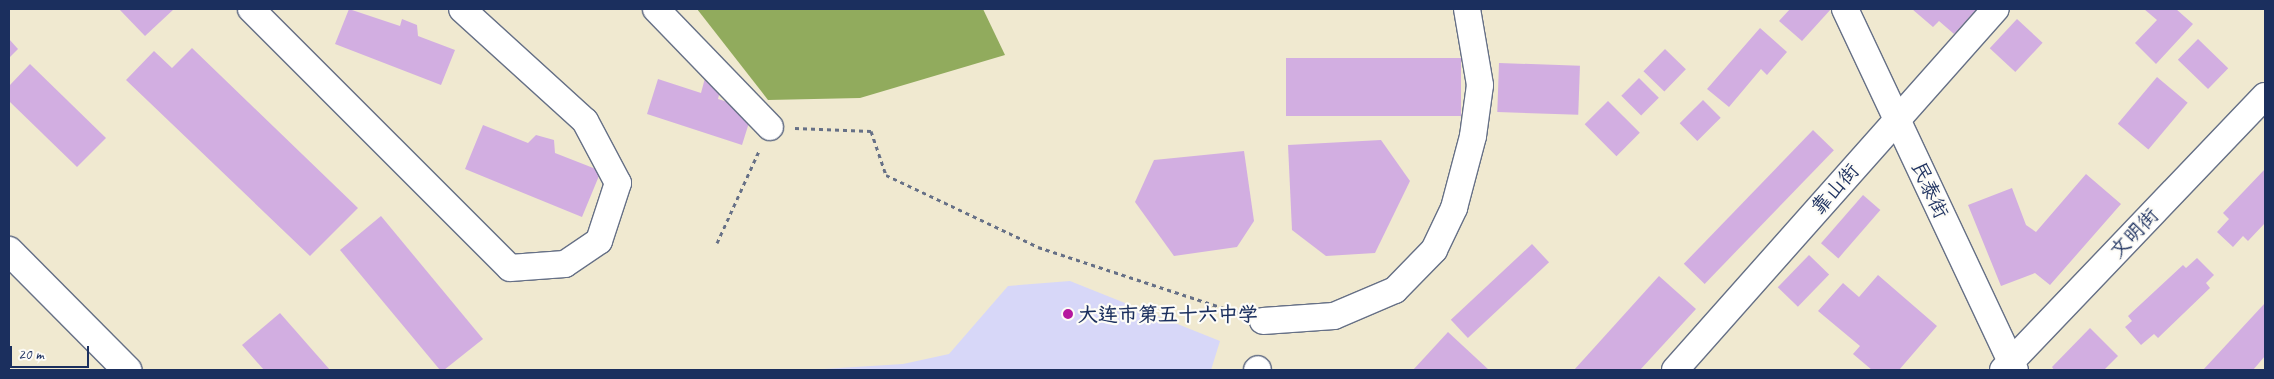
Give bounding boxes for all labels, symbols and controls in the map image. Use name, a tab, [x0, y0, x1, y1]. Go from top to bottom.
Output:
street label: 民泰街	[1906, 158, 1954, 222]
street label: 靠山街	[1806, 159, 1864, 219]
street label: 文明街	[2105, 203, 2163, 263]
place label: 大连市第五十六中学	[1078, 302, 1258, 326]
marker: 大连市第五十六中学	[1062, 308, 1074, 320]
scale bar	[12, 336, 91, 368]
text: 20 m	[18, 345, 44, 364]

